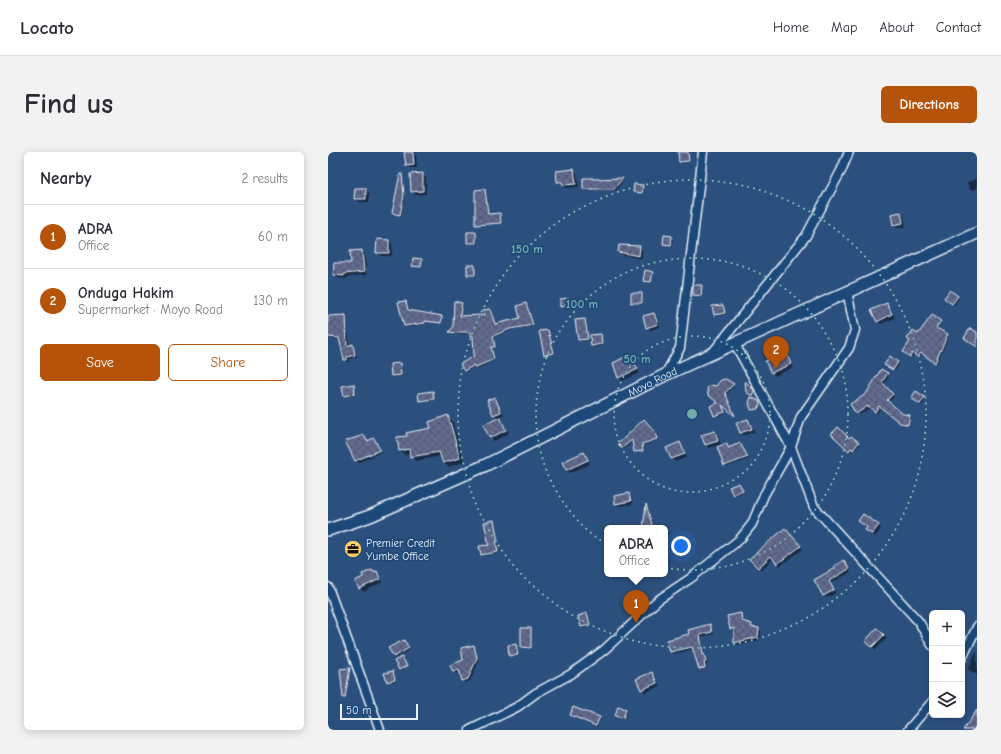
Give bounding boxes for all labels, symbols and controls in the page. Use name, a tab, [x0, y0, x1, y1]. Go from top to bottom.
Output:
text: Locato	[20, 17, 74, 39]
text: Home	[773, 19, 809, 36]
text: Map	[831, 19, 857, 36]
text: About	[879, 19, 914, 36]
text: Contact	[936, 19, 981, 36]
button: Directions	[881, 86, 977, 123]
text: Find us	[24, 88, 113, 120]
text: Nearby	[40, 169, 91, 188]
text: 2 results	[241, 171, 288, 186]
text: ADRA	[78, 220, 113, 238]
text: 1	[50, 229, 56, 244]
text: 60 m	[258, 229, 288, 244]
text: Office	[78, 238, 109, 253]
text: 150 m	[511, 242, 543, 256]
text: Onduga Hakim	[78, 284, 174, 302]
text: 2	[50, 293, 56, 308]
text: 130 m	[253, 293, 288, 308]
text: 100 m	[566, 297, 598, 311]
text: Supermarket · Moyo Road	[78, 302, 223, 317]
pin: 2	[763, 336, 789, 369]
button: Save	[40, 344, 160, 381]
button: Share	[168, 344, 288, 381]
text: 50 m	[623, 352, 651, 366]
street label: Moyo Road	[626, 364, 679, 399]
centre of rings	[685, 407, 699, 421]
popup	[604, 525, 668, 577]
text: ADRA	[619, 535, 653, 553]
your location	[671, 536, 691, 556]
place label: Premier Credit Yumbe Office	[366, 537, 436, 563]
office icon: Premier Credit Yumbe Office	[343, 539, 363, 559]
text: Office	[619, 553, 650, 568]
pin: 1	[623, 590, 649, 623]
map controls	[929, 610, 965, 718]
button: +	[929, 610, 965, 646]
button: −	[929, 646, 965, 682]
button: layers	[929, 682, 965, 718]
scale bar	[340, 702, 418, 721]
text: 50 m	[346, 704, 371, 717]

